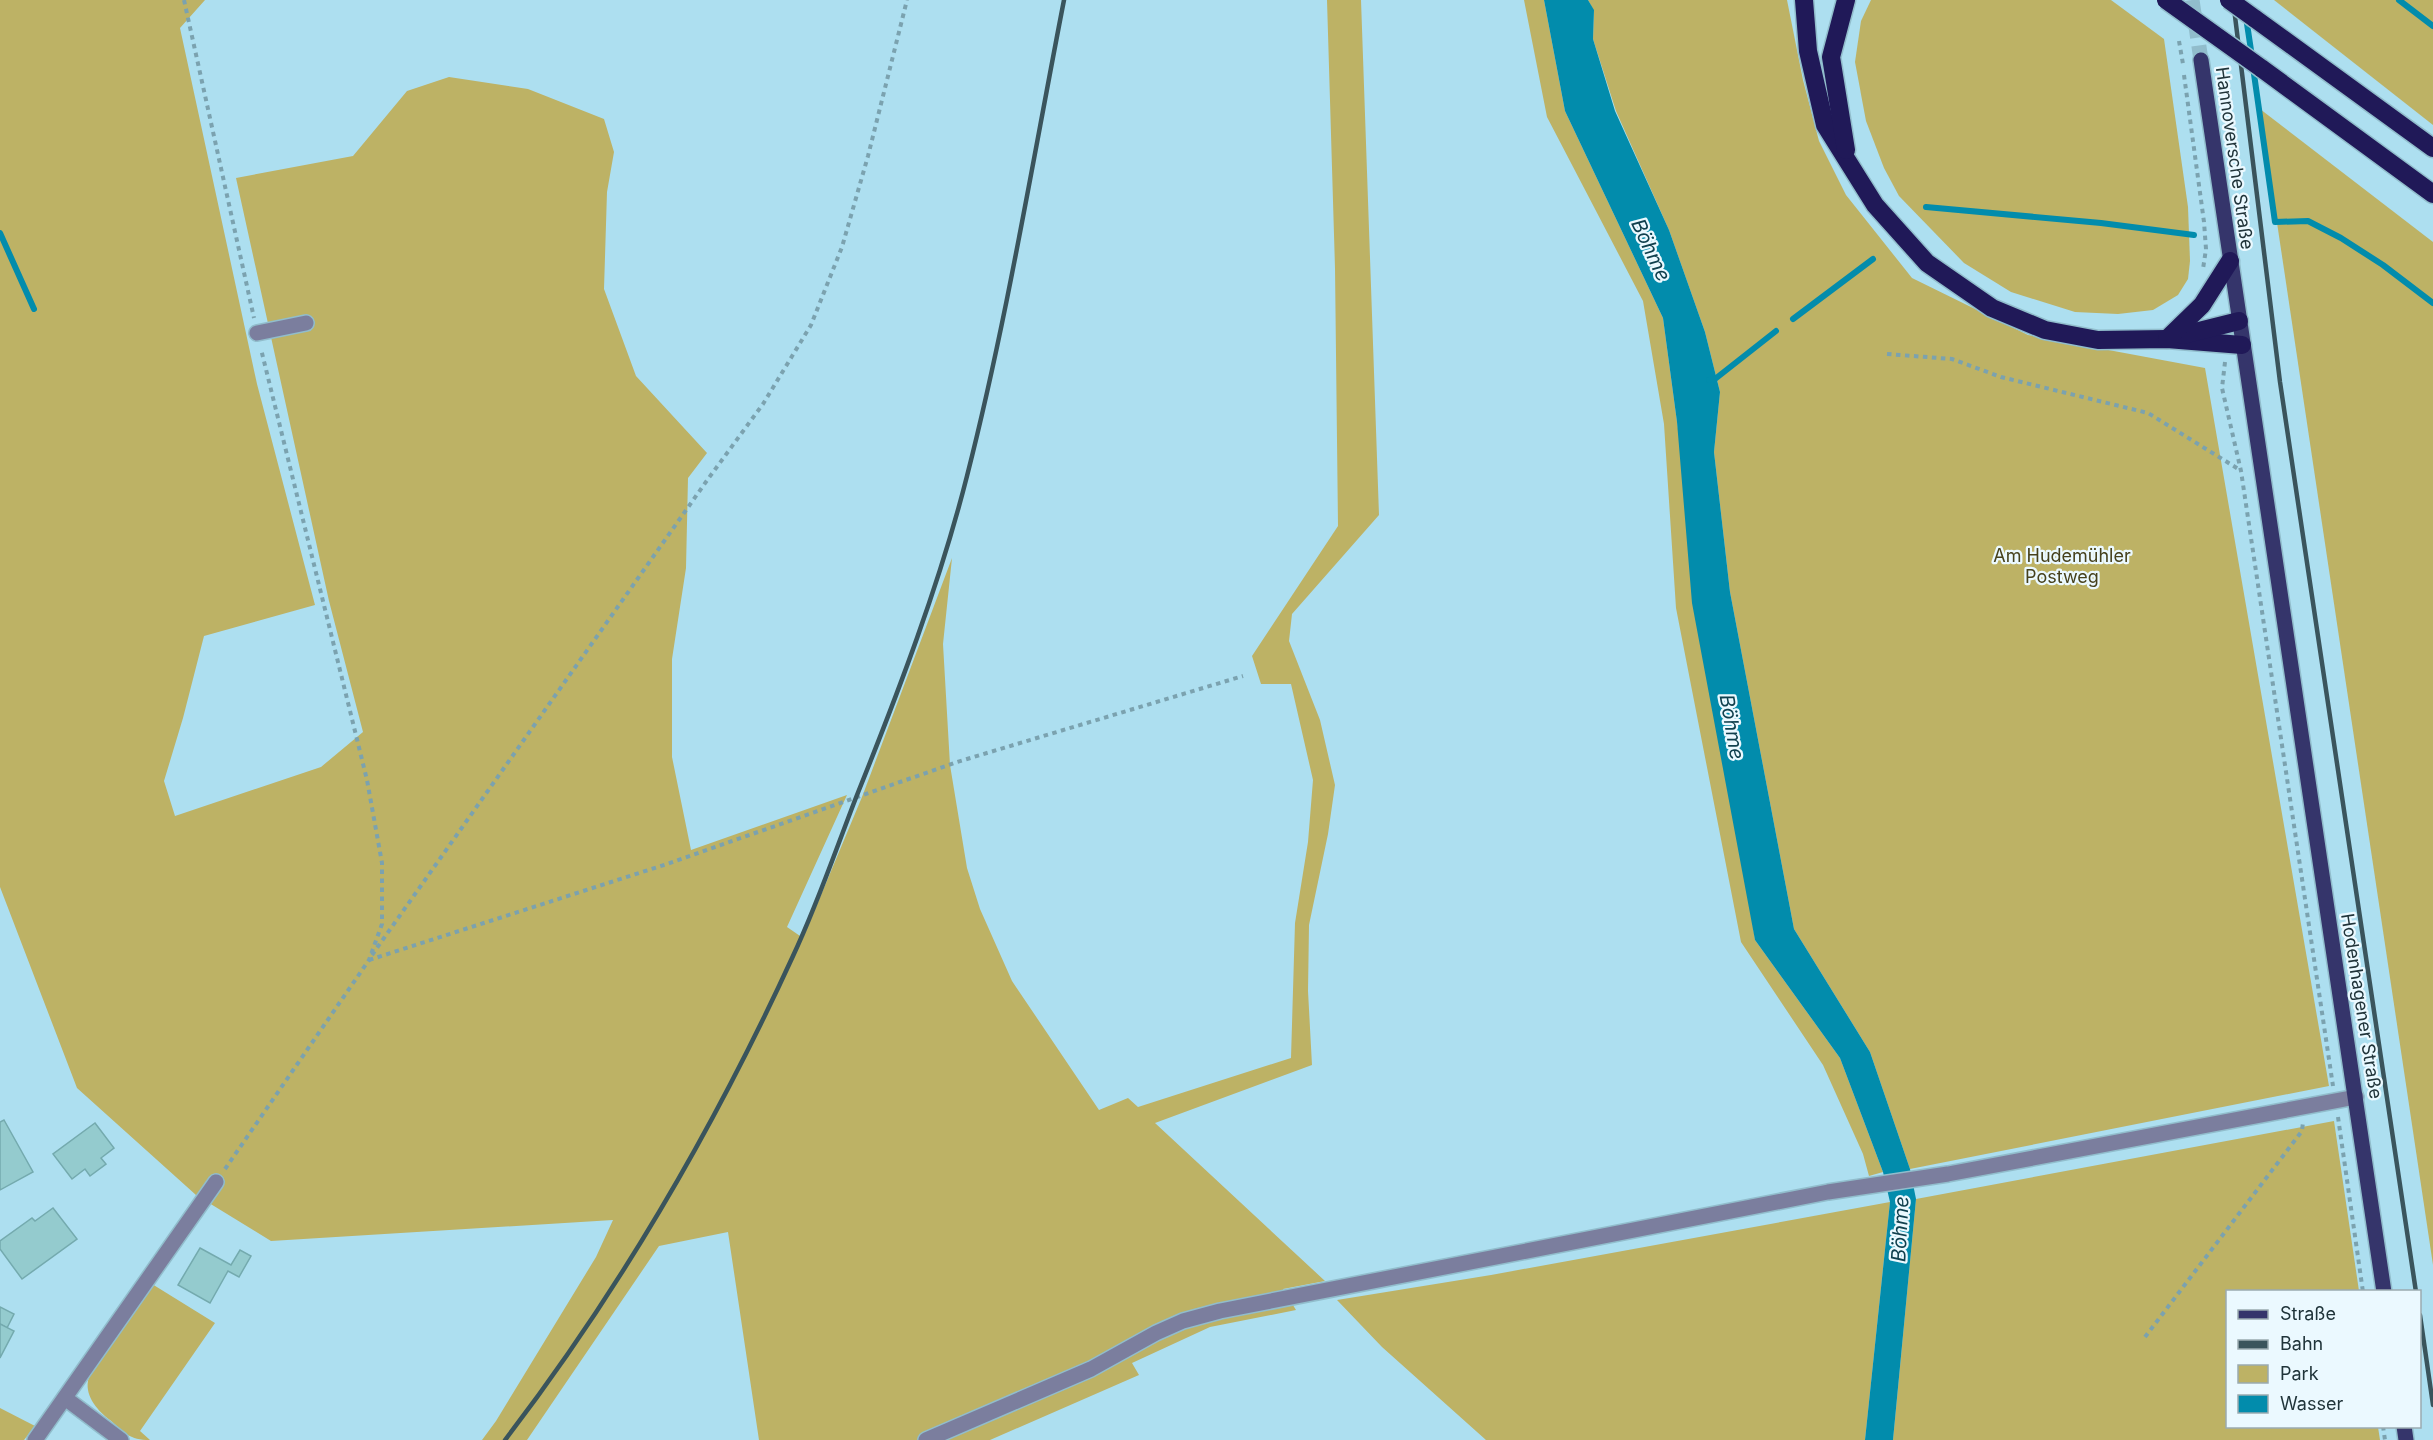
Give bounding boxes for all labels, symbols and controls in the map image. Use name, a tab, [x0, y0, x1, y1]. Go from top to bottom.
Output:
street label: Hannoversche Straße	[2212, 65, 2258, 251]
water label: Böhme	[1626, 215, 1676, 285]
park label: Am Hudemühler Postweg	[1993, 545, 2131, 587]
water label: Böhme	[1714, 692, 1750, 762]
street label: Hodenhagener Straße	[2337, 912, 2387, 1100]
water label: Böhme	[1886, 1195, 1914, 1263]
legend	[2226, 1290, 2421, 1428]
text: Straße	[2280, 1303, 2336, 1324]
text: Bahn	[2280, 1333, 2323, 1354]
text: Park	[2280, 1363, 2319, 1384]
text: Wasser	[2280, 1393, 2343, 1414]

